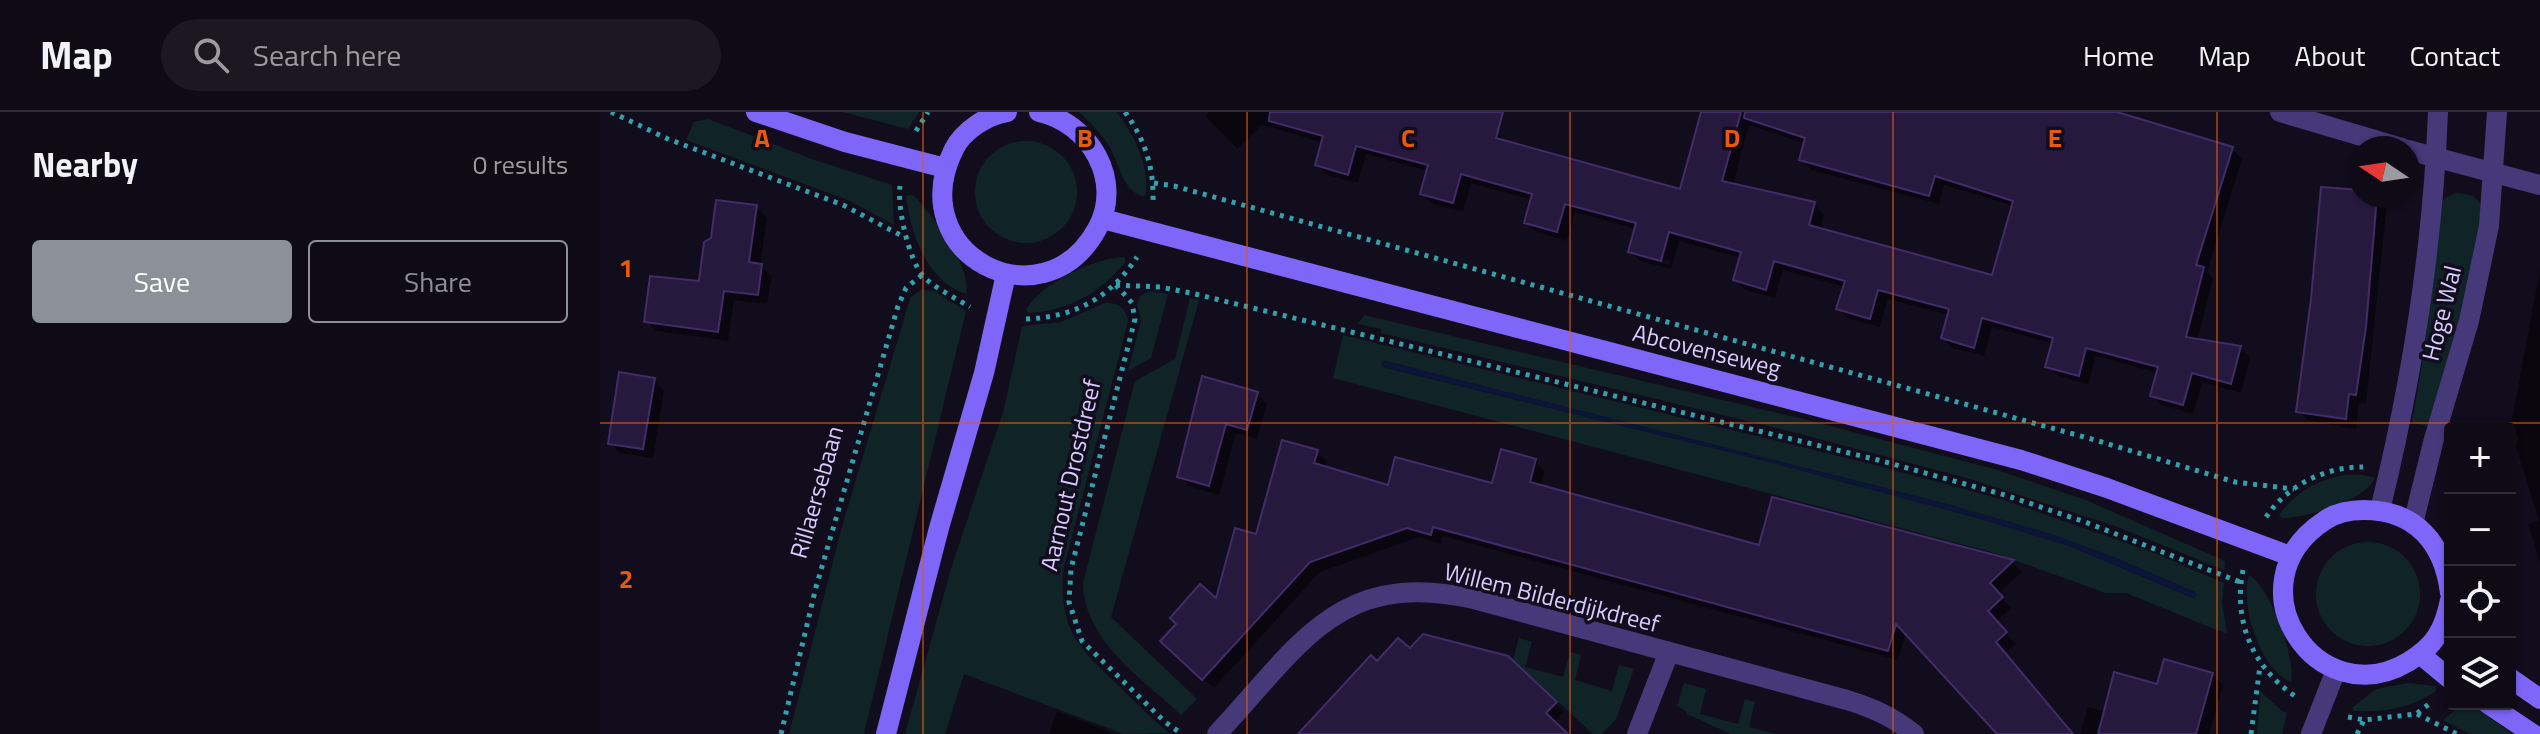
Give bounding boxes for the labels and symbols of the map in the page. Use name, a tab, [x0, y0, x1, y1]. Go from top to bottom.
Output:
text: A	[754, 118, 770, 157]
text: B	[1077, 118, 1093, 157]
text: C	[1401, 118, 1415, 157]
text: D	[1724, 118, 1740, 157]
text: E	[2048, 118, 2062, 157]
north arrow	[2348, 136, 2420, 208]
text: 1	[619, 248, 633, 287]
street label: Hoge Wal	[2412, 262, 2470, 364]
street label: Abcovenseweg	[1629, 314, 1785, 386]
street label: Aarnout Drostdreef	[1030, 376, 1110, 574]
street label: Rillaersebaan	[780, 421, 852, 563]
street label: Willem Bilderdijkdreef	[1441, 553, 1664, 641]
text: 2	[619, 559, 633, 598]

